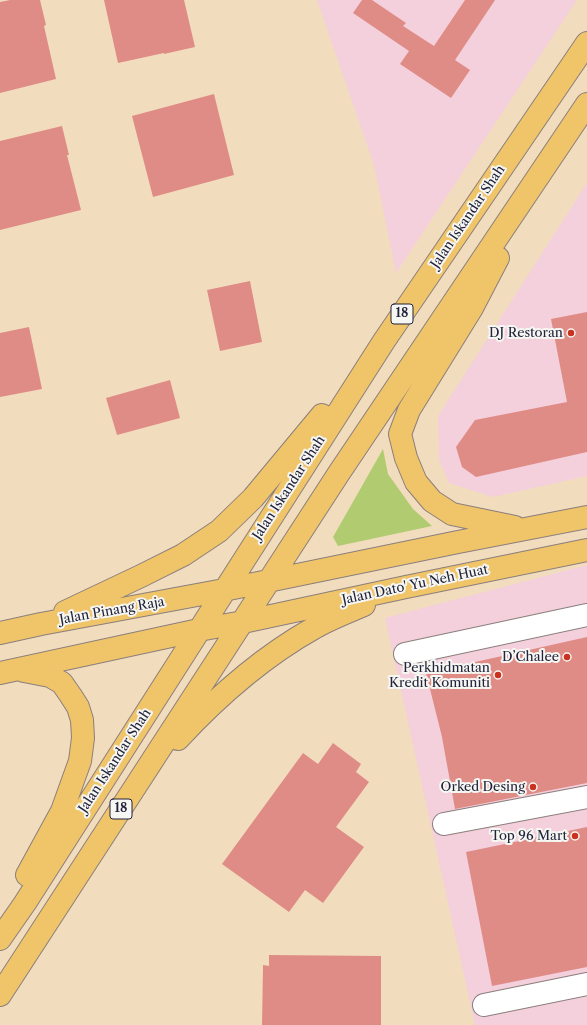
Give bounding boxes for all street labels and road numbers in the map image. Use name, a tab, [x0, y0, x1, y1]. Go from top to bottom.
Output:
street label: Jalan Iskandar Shah	[428, 163, 508, 271]
road number: 18	[391, 304, 413, 324]
street label: Jalan Iskandar Shah	[250, 433, 328, 543]
street label: Jalan Dato' Yu Neh Huat	[341, 562, 489, 608]
street label: Jalan Pinang Raja	[58, 594, 166, 628]
street label: Jalan Iskandar Shah	[76, 706, 154, 816]
road number: 18	[110, 799, 132, 819]

